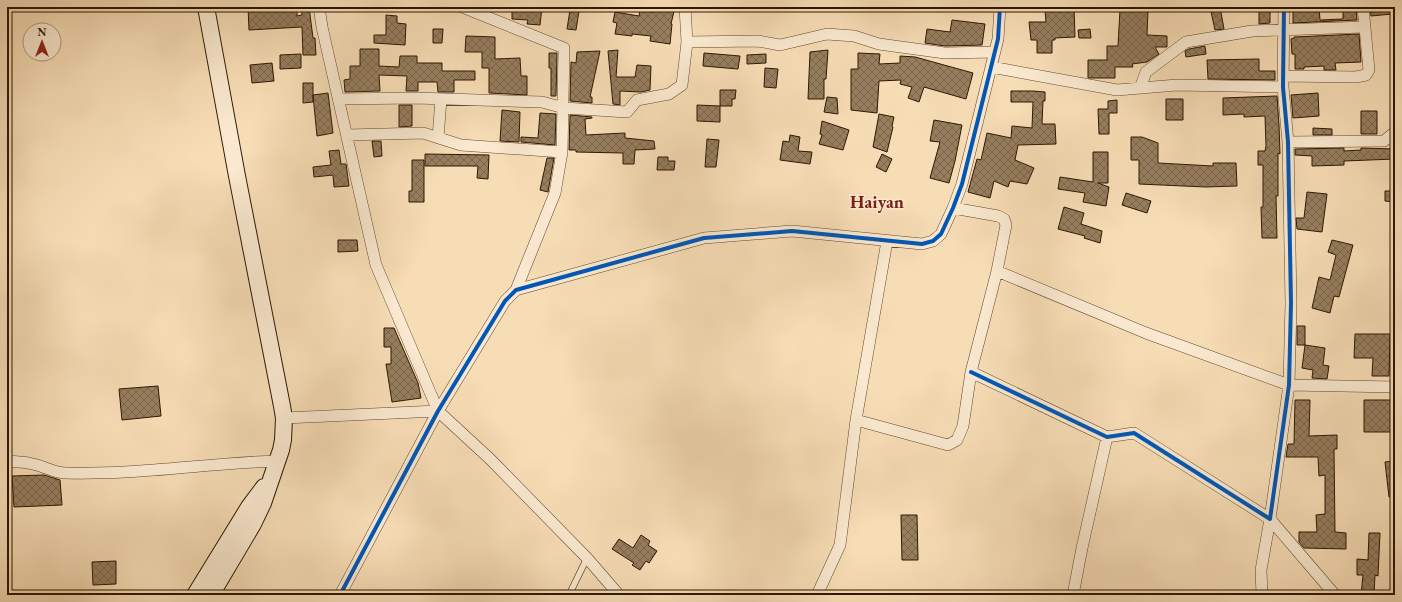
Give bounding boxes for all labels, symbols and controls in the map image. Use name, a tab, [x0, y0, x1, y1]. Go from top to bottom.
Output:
north arrow	[22, 22, 62, 62]
text: N	[38, 25, 47, 39]
district label: Haiyan	[850, 190, 904, 213]

